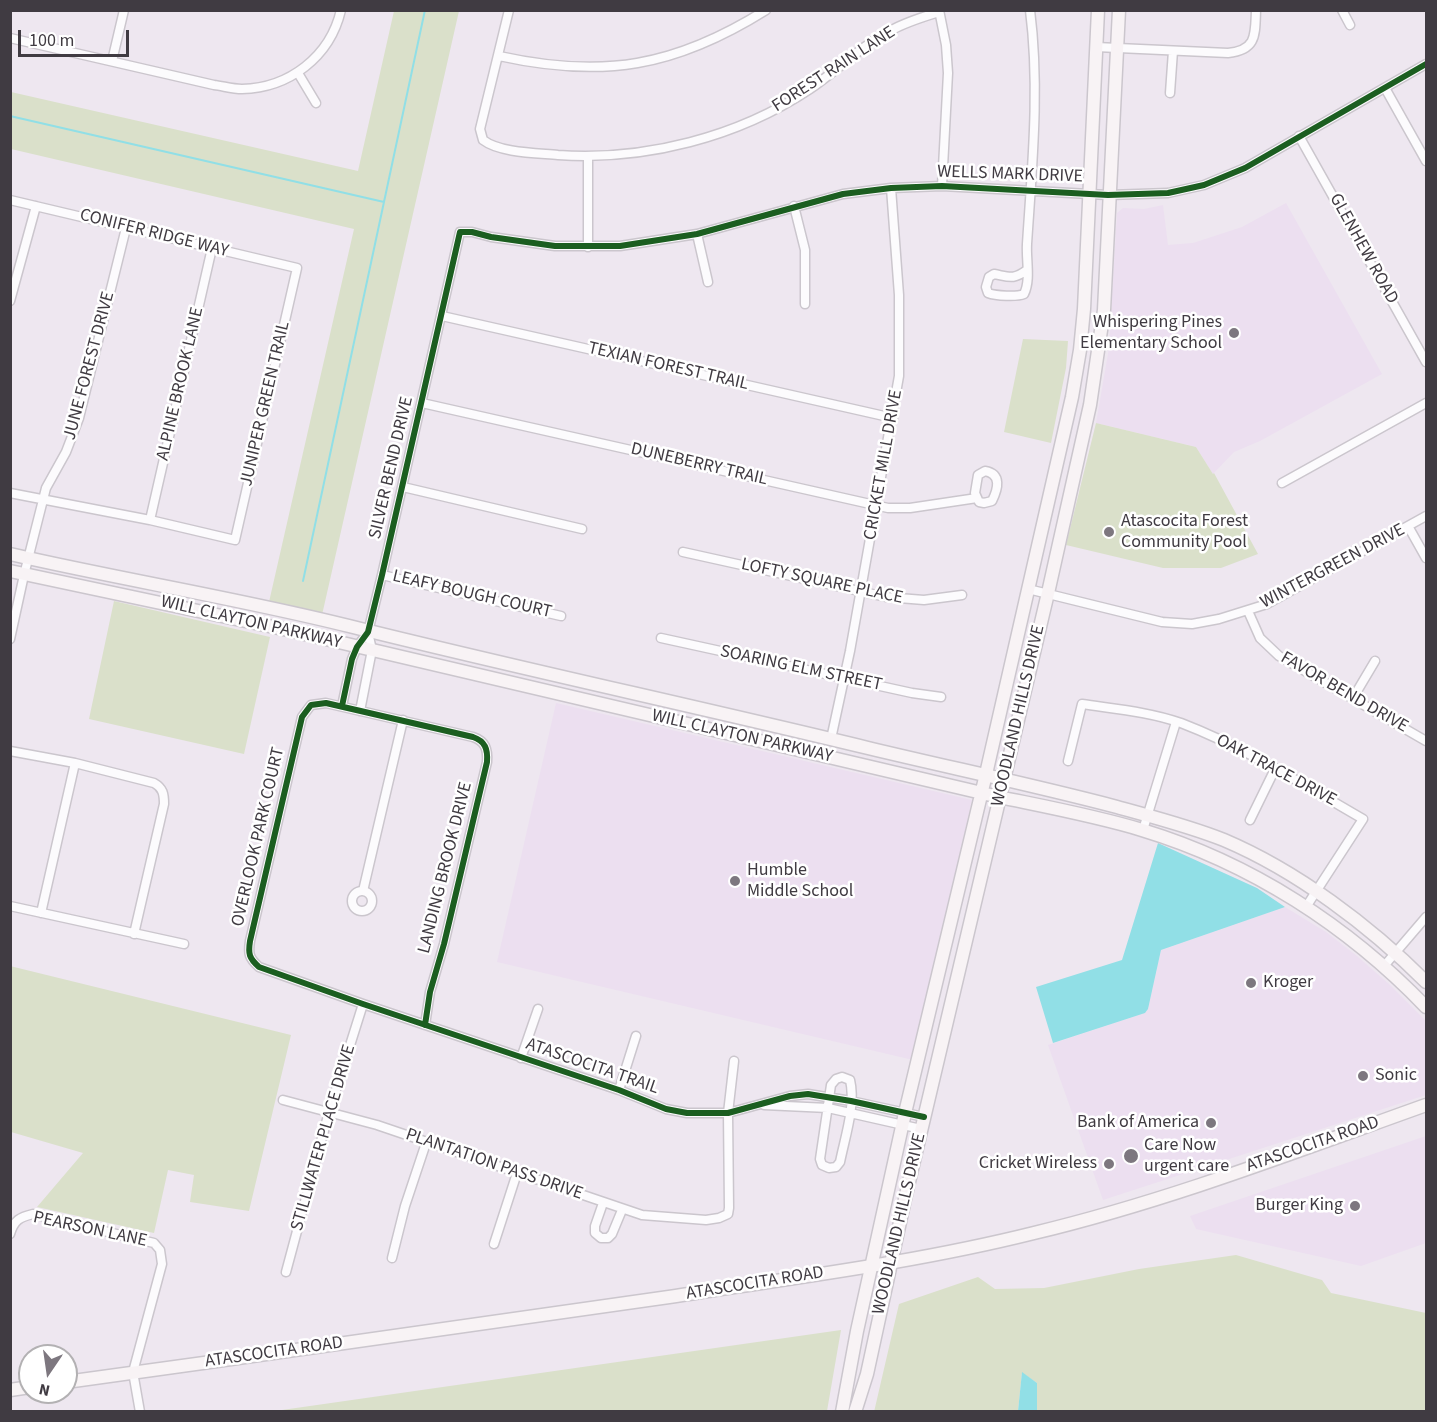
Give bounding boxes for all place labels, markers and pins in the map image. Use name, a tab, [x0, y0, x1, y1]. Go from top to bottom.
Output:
place label: Whispering Pines Elementary School	[1080, 312, 1222, 354]
marker: Whispering Pines Elementary School	[1227, 326, 1241, 340]
place label: Atascocita Forest Community Pool	[1121, 511, 1248, 554]
marker: Atascocita Forest Community Pool	[1102, 525, 1116, 539]
place label: Humble Middle School	[747, 860, 853, 902]
marker: Humble Middle School	[728, 874, 742, 888]
place label: Kroger	[1263, 972, 1313, 994]
marker: Kroger	[1244, 976, 1258, 990]
place label: Sonic	[1375, 1065, 1417, 1087]
marker: Sonic	[1356, 1069, 1370, 1083]
place label: Bank of America	[1077, 1112, 1199, 1134]
marker: Bank of America	[1204, 1116, 1218, 1130]
place label: Care Now urgent care	[1144, 1135, 1229, 1178]
marker: Care Now urgent care	[1122, 1147, 1140, 1165]
place label: Cricket Wireless	[979, 1153, 1097, 1175]
marker: Cricket Wireless	[1102, 1157, 1116, 1171]
place label: Burger King	[1255, 1195, 1343, 1217]
marker: Burger King	[1348, 1199, 1362, 1213]

